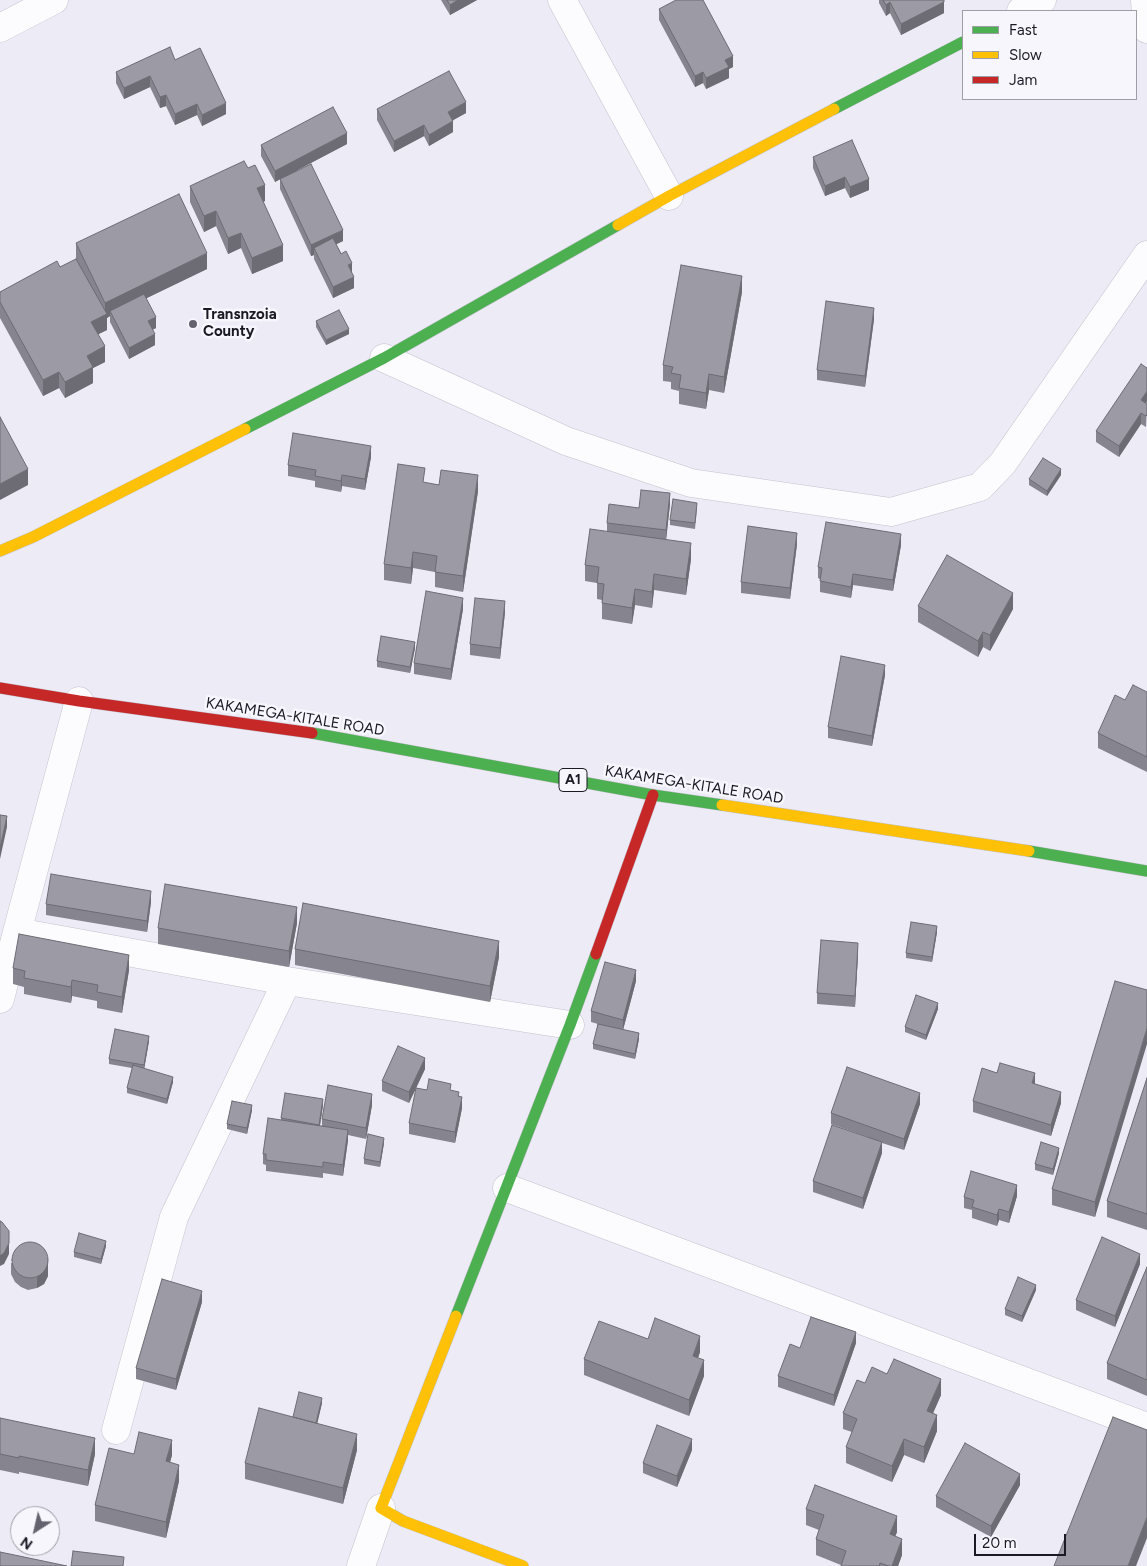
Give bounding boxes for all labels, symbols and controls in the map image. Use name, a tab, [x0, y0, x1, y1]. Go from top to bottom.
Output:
legend	[962, 10, 1137, 100]
text: Fast	[1009, 21, 1037, 39]
text: Slow	[1009, 46, 1042, 64]
text: Jam	[1009, 71, 1037, 89]
place label: Transnzoia County	[203, 306, 277, 341]
marker: Transnzoia County	[187, 318, 199, 330]
street label: KAKAMEGA-KITALE ROAD	[205, 694, 385, 740]
street label: KAKAMEGA-KITALE ROAD	[604, 762, 784, 808]
road number: A1	[559, 768, 587, 792]
north arrow	[10, 1506, 60, 1556]
scale bar	[977, 1524, 1070, 1556]
text: N	[17, 1533, 36, 1553]
text: 20 m	[982, 1534, 1016, 1552]

